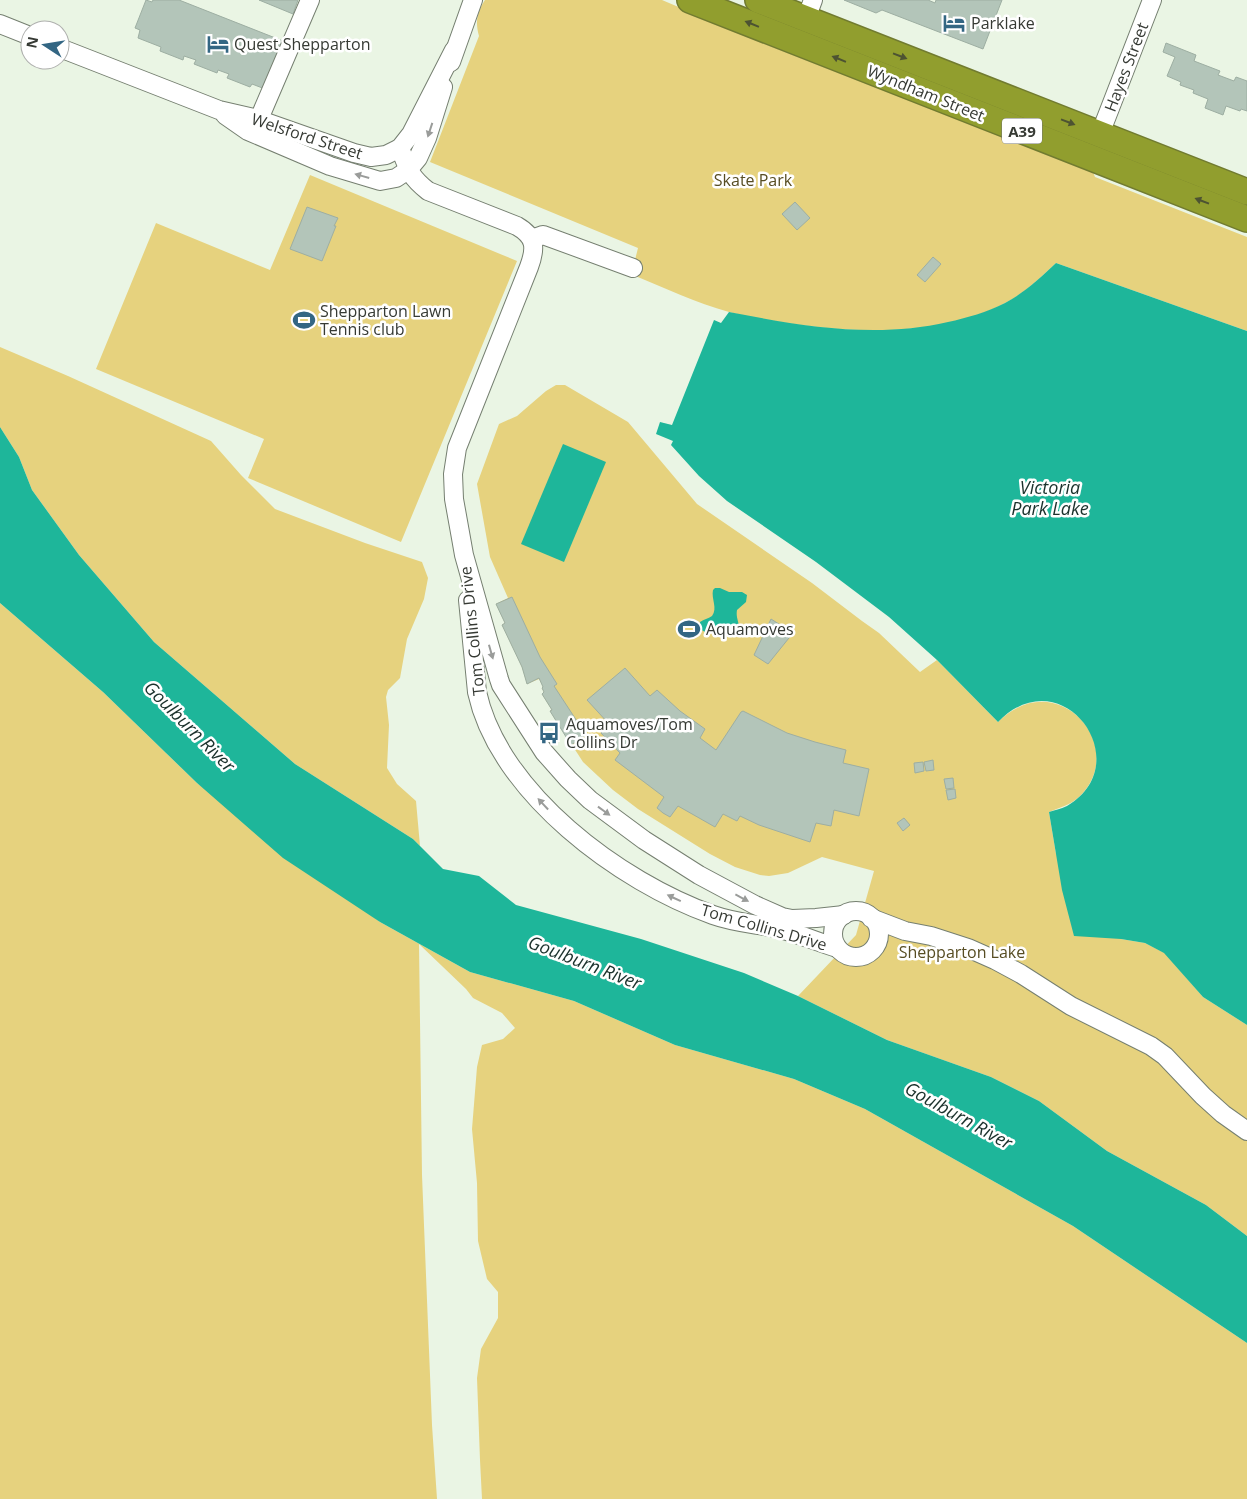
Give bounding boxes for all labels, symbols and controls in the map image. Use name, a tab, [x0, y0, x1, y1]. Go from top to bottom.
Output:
hotel icon: Parklake	[941, 10, 967, 36]
place label: Parklake	[971, 12, 1035, 34]
street label: Hayes Street	[1099, 19, 1153, 115]
north arrow	[20, 20, 70, 70]
one-way arrow	[744, 20, 759, 28]
hotel icon: Quest Shepparton	[205, 31, 231, 57]
place label: Quest Shepparton	[234, 33, 370, 55]
text: N	[21, 35, 42, 50]
one-way arrow	[893, 52, 908, 60]
one-way arrow	[831, 55, 846, 63]
street label: Wyndham Street	[864, 59, 988, 127]
street label: Welsford Street	[249, 108, 366, 164]
road number: A39	[1002, 118, 1042, 144]
one-way arrow	[1061, 118, 1075, 126]
one-way arrow	[425, 123, 433, 138]
park label: Skate Park	[714, 169, 793, 191]
one-way arrow	[355, 172, 370, 180]
one-way arrow	[1194, 197, 1209, 205]
place label: Shepparton Lawn Tennis club	[320, 300, 451, 340]
sports icon: Shepparton Lawn Tennis club	[291, 307, 317, 333]
water label: Victoria Park Lake	[1011, 475, 1089, 520]
street label: Tom Collins Drive	[454, 565, 490, 697]
sports icon: Aquamoves	[676, 616, 702, 642]
place label: Aquamoves	[706, 618, 794, 640]
one-way arrow	[488, 645, 496, 660]
water label: Goulburn River	[139, 675, 241, 777]
place label: Aquamoves/Tom Collins Dr	[566, 713, 693, 753]
bus stop icon: Aquamoves/Tom Collins Dr	[536, 720, 562, 746]
one-way arrow	[537, 798, 549, 810]
one-way arrow	[597, 806, 611, 816]
one-way arrow	[735, 893, 748, 902]
one-way arrow	[667, 894, 681, 902]
street label: Tom Collins Drive	[698, 899, 830, 955]
water label: Goulburn River	[525, 929, 646, 995]
park label: Shepparton Lake	[899, 941, 1025, 963]
water label: Goulburn River	[901, 1076, 1018, 1155]

